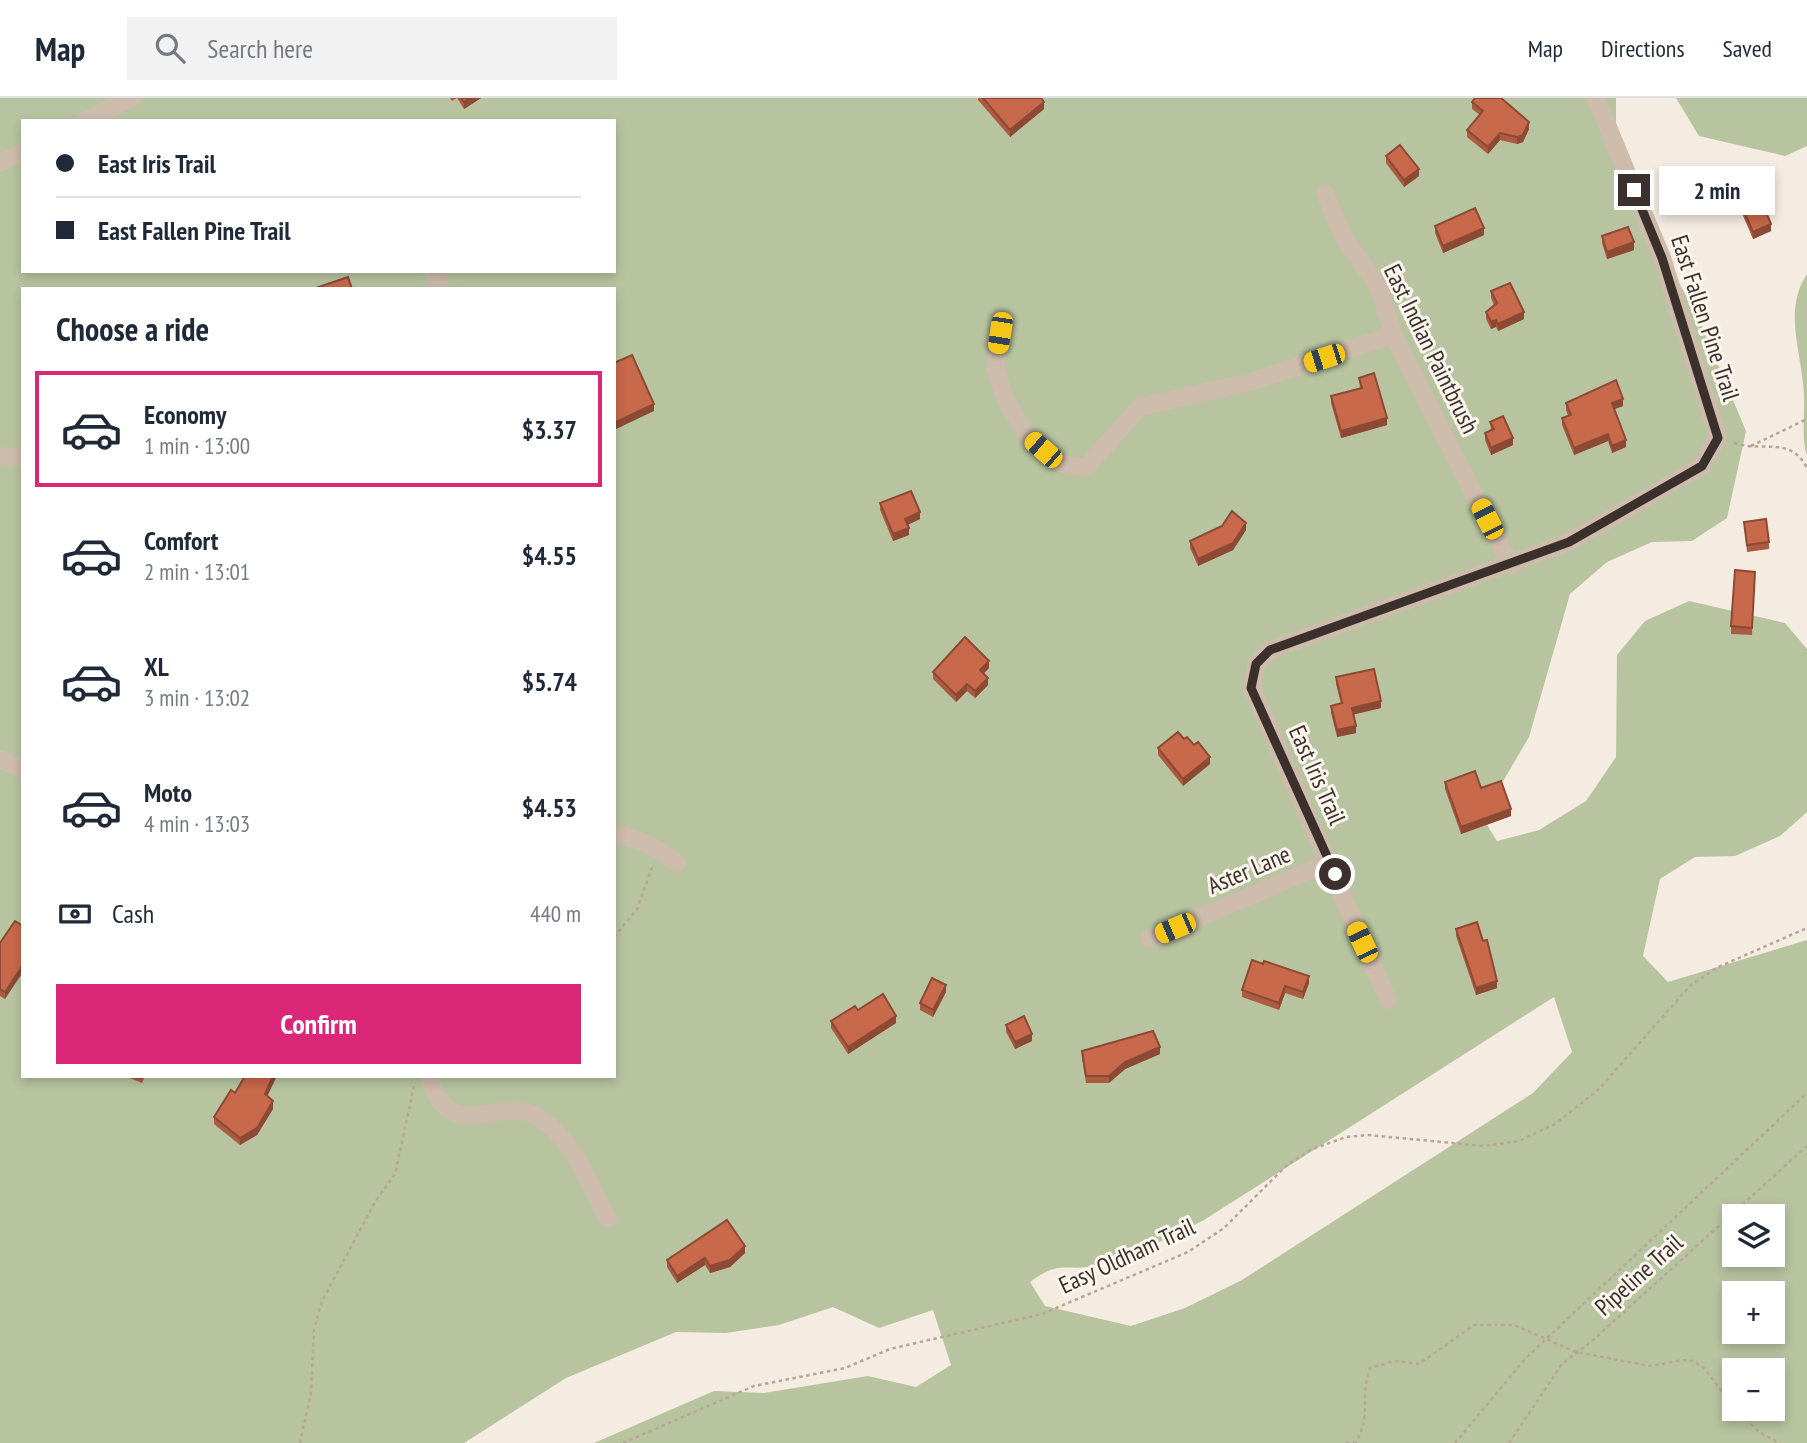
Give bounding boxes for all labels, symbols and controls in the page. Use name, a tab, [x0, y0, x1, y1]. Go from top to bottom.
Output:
search box	[127, 17, 617, 80]
text: Map	[35, 27, 85, 70]
icon: search	[151, 29, 189, 67]
text: Search here	[207, 32, 313, 65]
text: Map	[1528, 33, 1563, 64]
text: Directions	[1601, 33, 1685, 64]
text: Saved	[1723, 33, 1772, 64]
text: East Iris Trail	[98, 147, 216, 180]
callout: 2 min	[1658, 166, 1774, 214]
route end	[1618, 174, 1650, 206]
text: 2 min	[1694, 176, 1740, 205]
text: East Fallen Pine Trail	[98, 214, 291, 247]
street label: East Fallen Pine Trail	[1664, 231, 1747, 405]
street label: East Indian Paintbrush	[1377, 259, 1486, 439]
text: Choose a ride	[56, 308, 209, 350]
car	[987, 311, 1014, 355]
car	[1301, 342, 1348, 374]
icon: car	[60, 398, 123, 461]
text: Economy	[144, 398, 226, 431]
text: $3.37	[522, 413, 577, 446]
car	[1021, 428, 1066, 472]
text: 1 min · 13:00	[144, 431, 250, 460]
car	[1469, 496, 1506, 542]
icon: car	[60, 524, 123, 587]
text: Comfort	[144, 524, 218, 557]
text: $4.55	[522, 539, 577, 572]
text: 2 min · 13:01	[144, 557, 250, 586]
icon: car	[60, 650, 123, 713]
text: XL	[144, 650, 169, 683]
text: $5.74	[522, 665, 577, 698]
text: 3 min · 13:02	[144, 683, 250, 712]
street label: East Iris Trail	[1282, 720, 1353, 830]
icon: car	[60, 776, 123, 839]
text: Moto	[144, 776, 192, 809]
text: $4.53	[522, 791, 577, 824]
text: 4 min · 13:03	[144, 809, 250, 838]
street label: Aster Lane	[1203, 838, 1295, 901]
route start	[1319, 858, 1351, 890]
icon: cash	[56, 895, 94, 933]
text: Cash	[112, 897, 154, 930]
text: 440 m	[530, 899, 581, 928]
car	[1152, 910, 1199, 946]
car	[1344, 919, 1381, 965]
button: Confirm	[56, 984, 581, 1064]
map controls	[1722, 1204, 1785, 1421]
button: layers	[1722, 1204, 1785, 1267]
street label: Easy Oldham Trail	[1054, 1210, 1200, 1301]
street label: Pipeline Trail	[1588, 1227, 1689, 1322]
button: +	[1722, 1281, 1785, 1344]
button: −	[1722, 1358, 1785, 1421]

